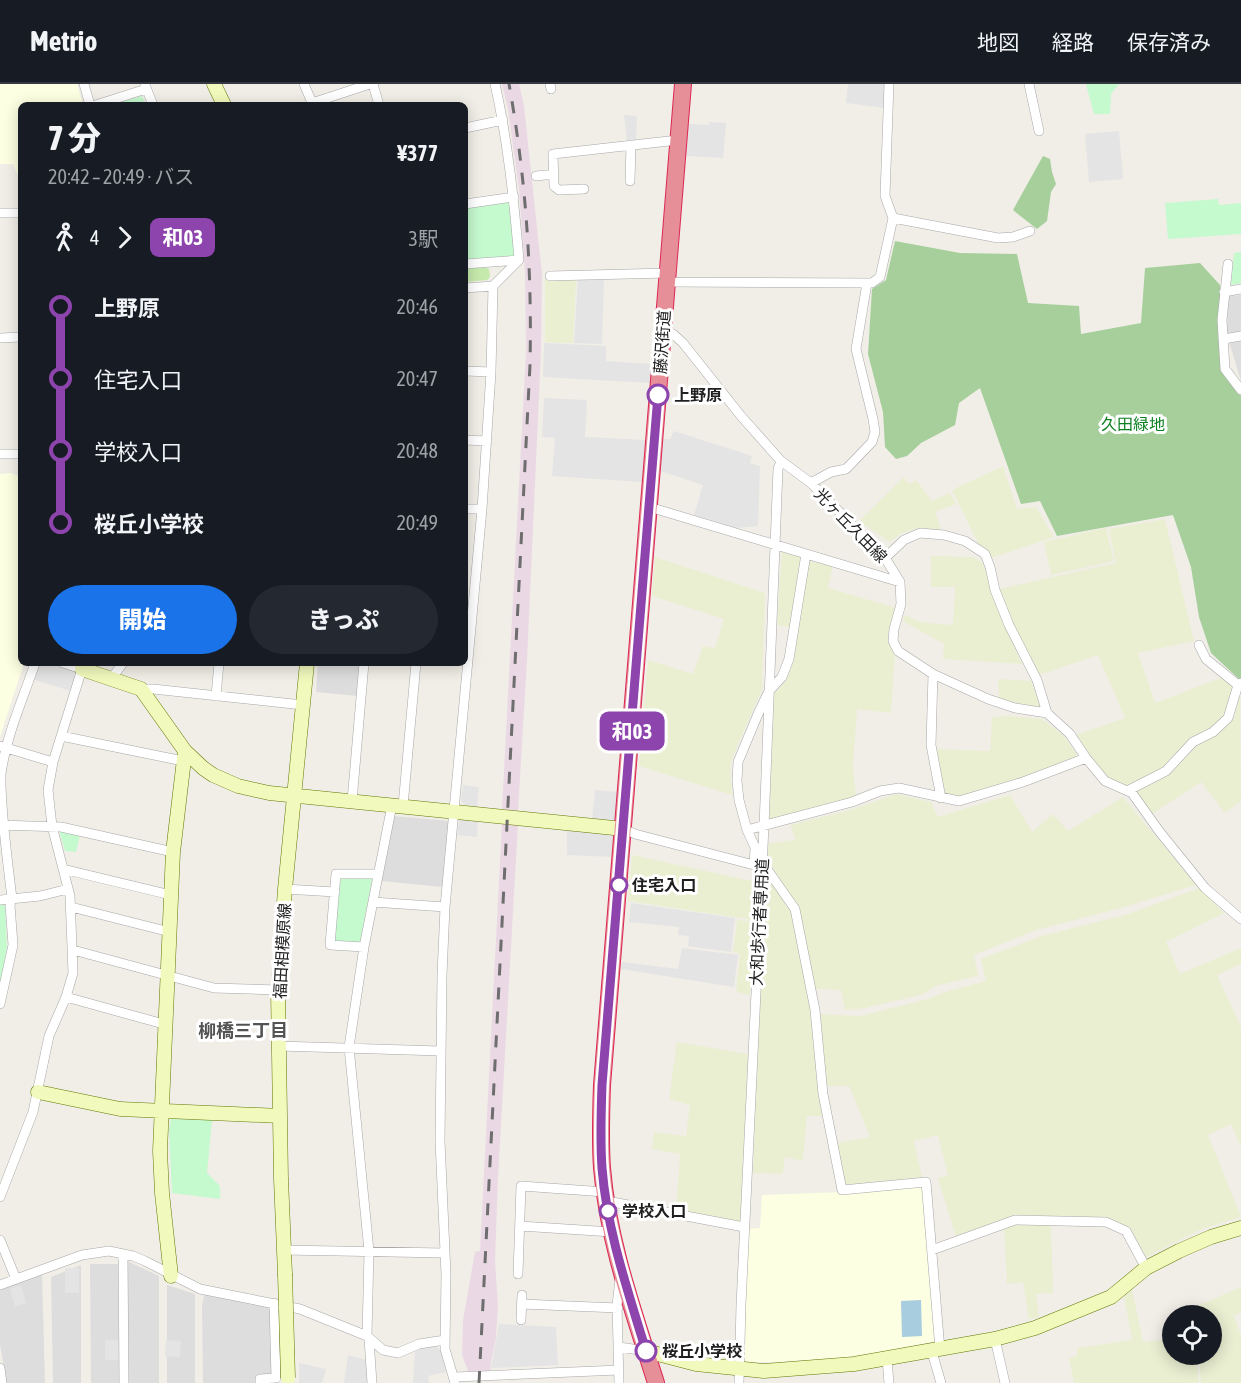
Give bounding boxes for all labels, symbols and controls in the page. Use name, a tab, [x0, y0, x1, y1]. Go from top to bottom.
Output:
text: Metrio	[30, 25, 97, 57]
text: 地図	[977, 30, 1019, 54]
text: 経路	[1052, 30, 1094, 54]
text: 保存済み	[1127, 30, 1211, 54]
text: 7 分	[48, 119, 101, 157]
text: ¥377	[397, 140, 438, 166]
text: 20:42 – 20:49 · バス	[48, 165, 194, 188]
icon: walk	[48, 221, 81, 254]
icon: forward	[108, 221, 141, 254]
text: 和03	[162, 225, 203, 249]
text: 4	[90, 226, 99, 249]
text: 3駅	[409, 227, 438, 250]
text: 上野原	[94, 295, 160, 321]
text: 20:46	[396, 295, 438, 318]
street label: 藤沢街道	[651, 309, 673, 375]
text: 住宅入口	[94, 367, 182, 393]
text: 20:47	[396, 367, 438, 390]
marker: 上野原	[647, 384, 669, 406]
place label: 上野原	[674, 386, 722, 404]
park label: 久田緑地	[1101, 415, 1165, 433]
text: 学校入口	[94, 439, 182, 465]
text: 20:48	[396, 439, 438, 462]
street label: 光ヶ丘久田線	[811, 484, 891, 566]
text: 桜丘小学校	[94, 511, 204, 537]
text: 20:49	[396, 511, 438, 534]
button: 開始	[48, 585, 237, 654]
button: きっぷ	[249, 585, 438, 654]
line badge: 和03	[598, 712, 666, 750]
text: 和03	[612, 719, 652, 743]
street label: 大和歩行者専用道	[747, 858, 771, 986]
marker: 住宅入口	[610, 876, 628, 894]
place label: 住宅入口	[631, 876, 696, 894]
street label: 福田相模原線	[270, 903, 294, 999]
district label: 柳橋三丁目	[198, 1020, 288, 1041]
marker: 学校入口	[599, 1202, 617, 1220]
place label: 学校入口	[622, 1202, 686, 1220]
map controls	[1162, 1305, 1222, 1365]
button: locate	[1162, 1305, 1222, 1365]
marker: 桜丘小学校	[635, 1340, 657, 1362]
place label: 桜丘小学校	[662, 1342, 742, 1360]

